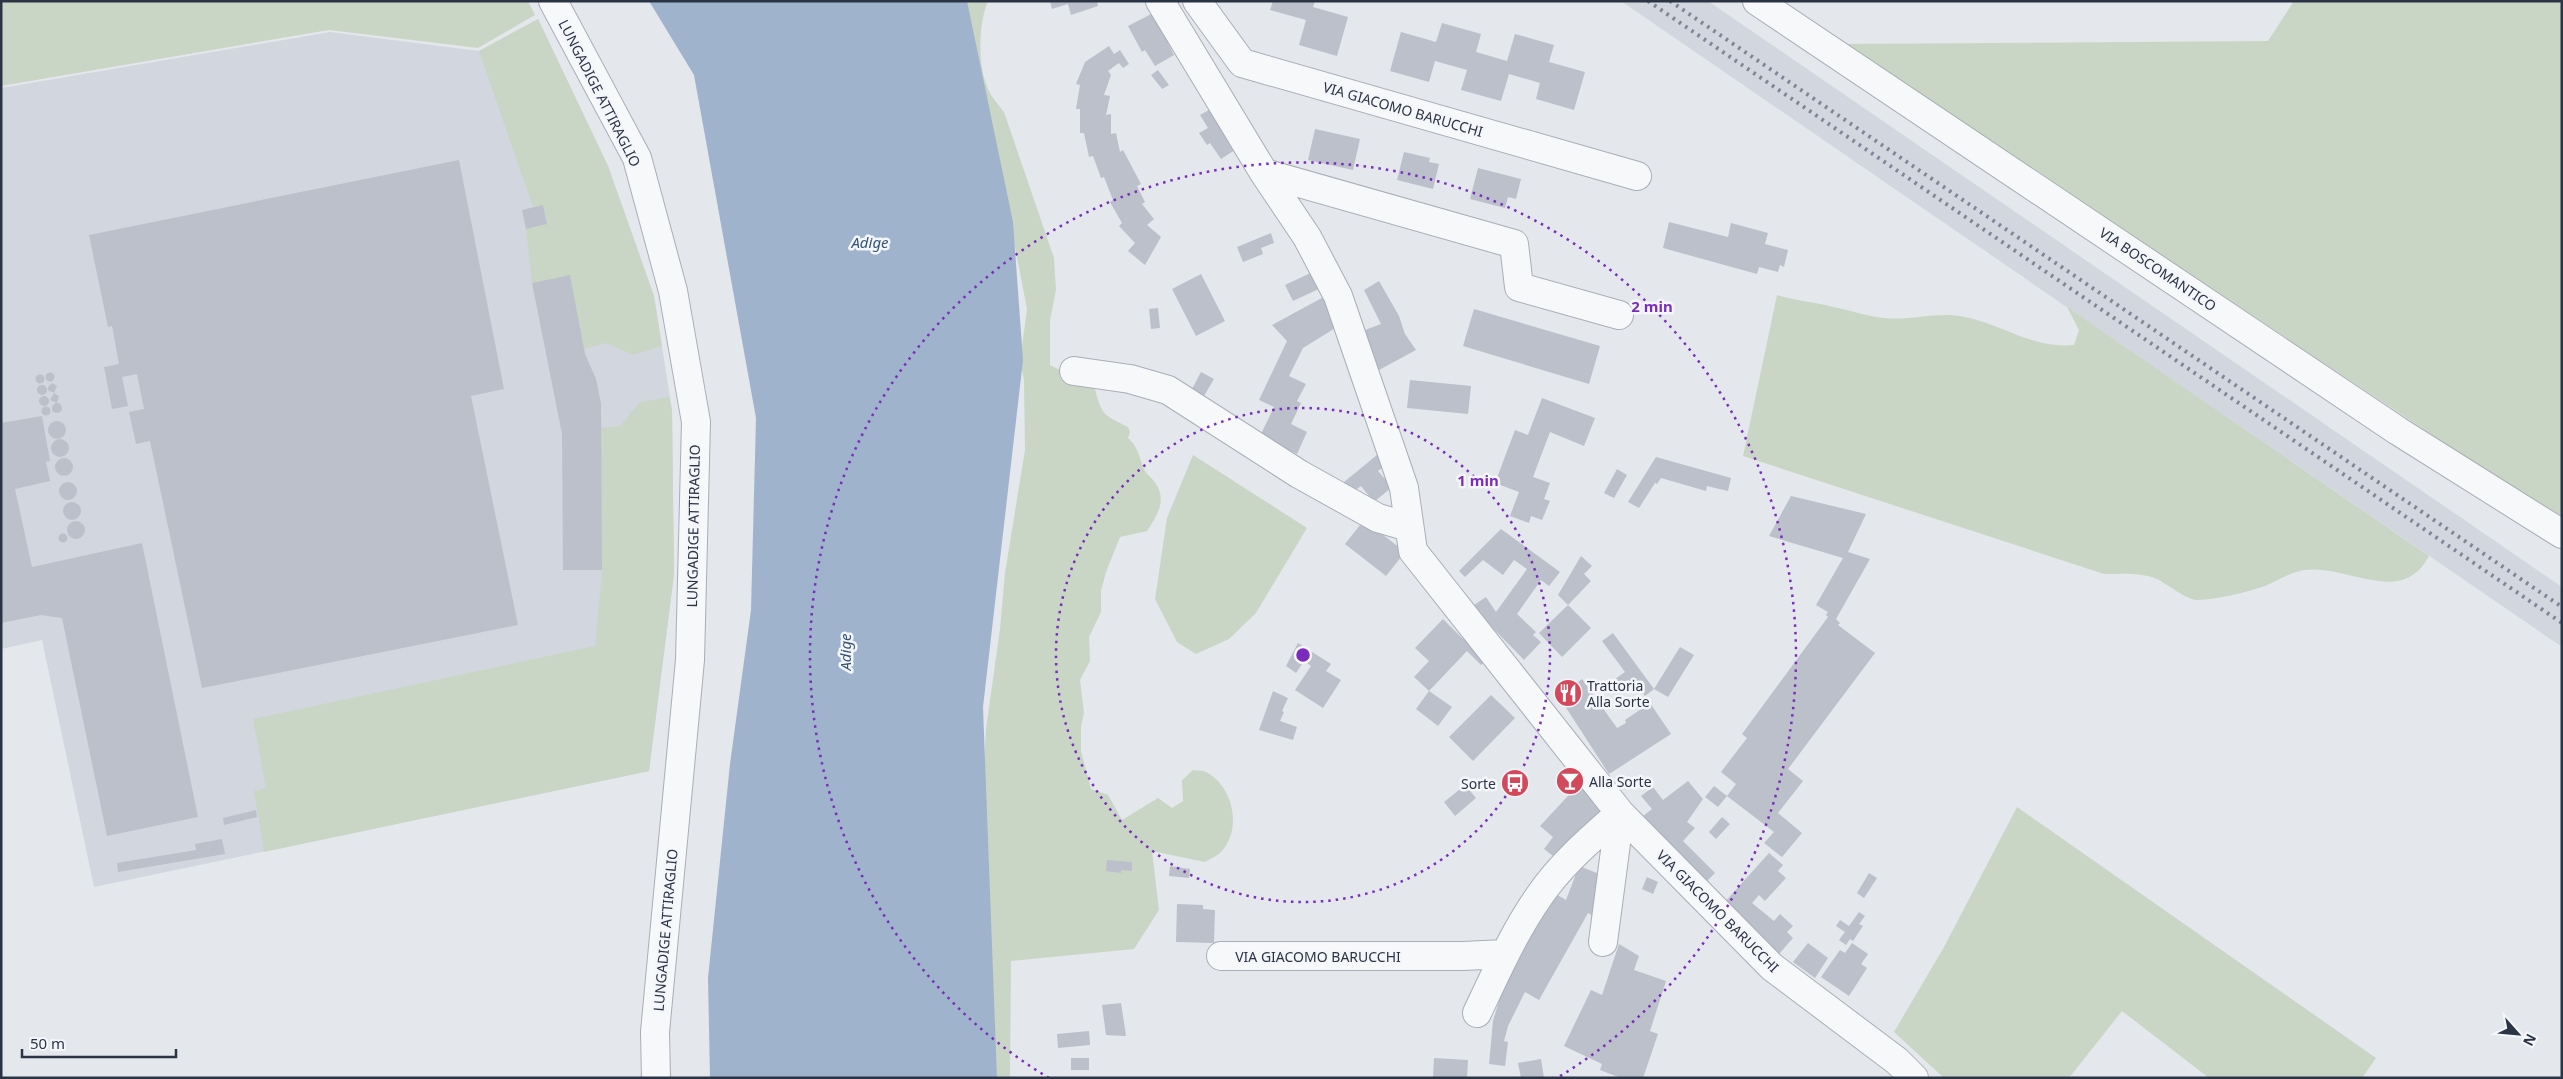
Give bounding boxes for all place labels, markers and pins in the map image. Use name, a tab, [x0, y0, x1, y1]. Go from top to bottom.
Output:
centre of rings	[1294, 646, 1312, 664]
place label: Trattoria Alla Sorte	[1587, 676, 1650, 711]
restaurant icon: Trattoria Alla Sorte	[1553, 678, 1583, 708]
bar icon: Alla Sorte	[1555, 766, 1585, 796]
bus stop icon: Sorte	[1500, 768, 1530, 798]
place label: Alla Sorte	[1589, 772, 1652, 791]
place label: Sorte	[1461, 774, 1496, 793]

